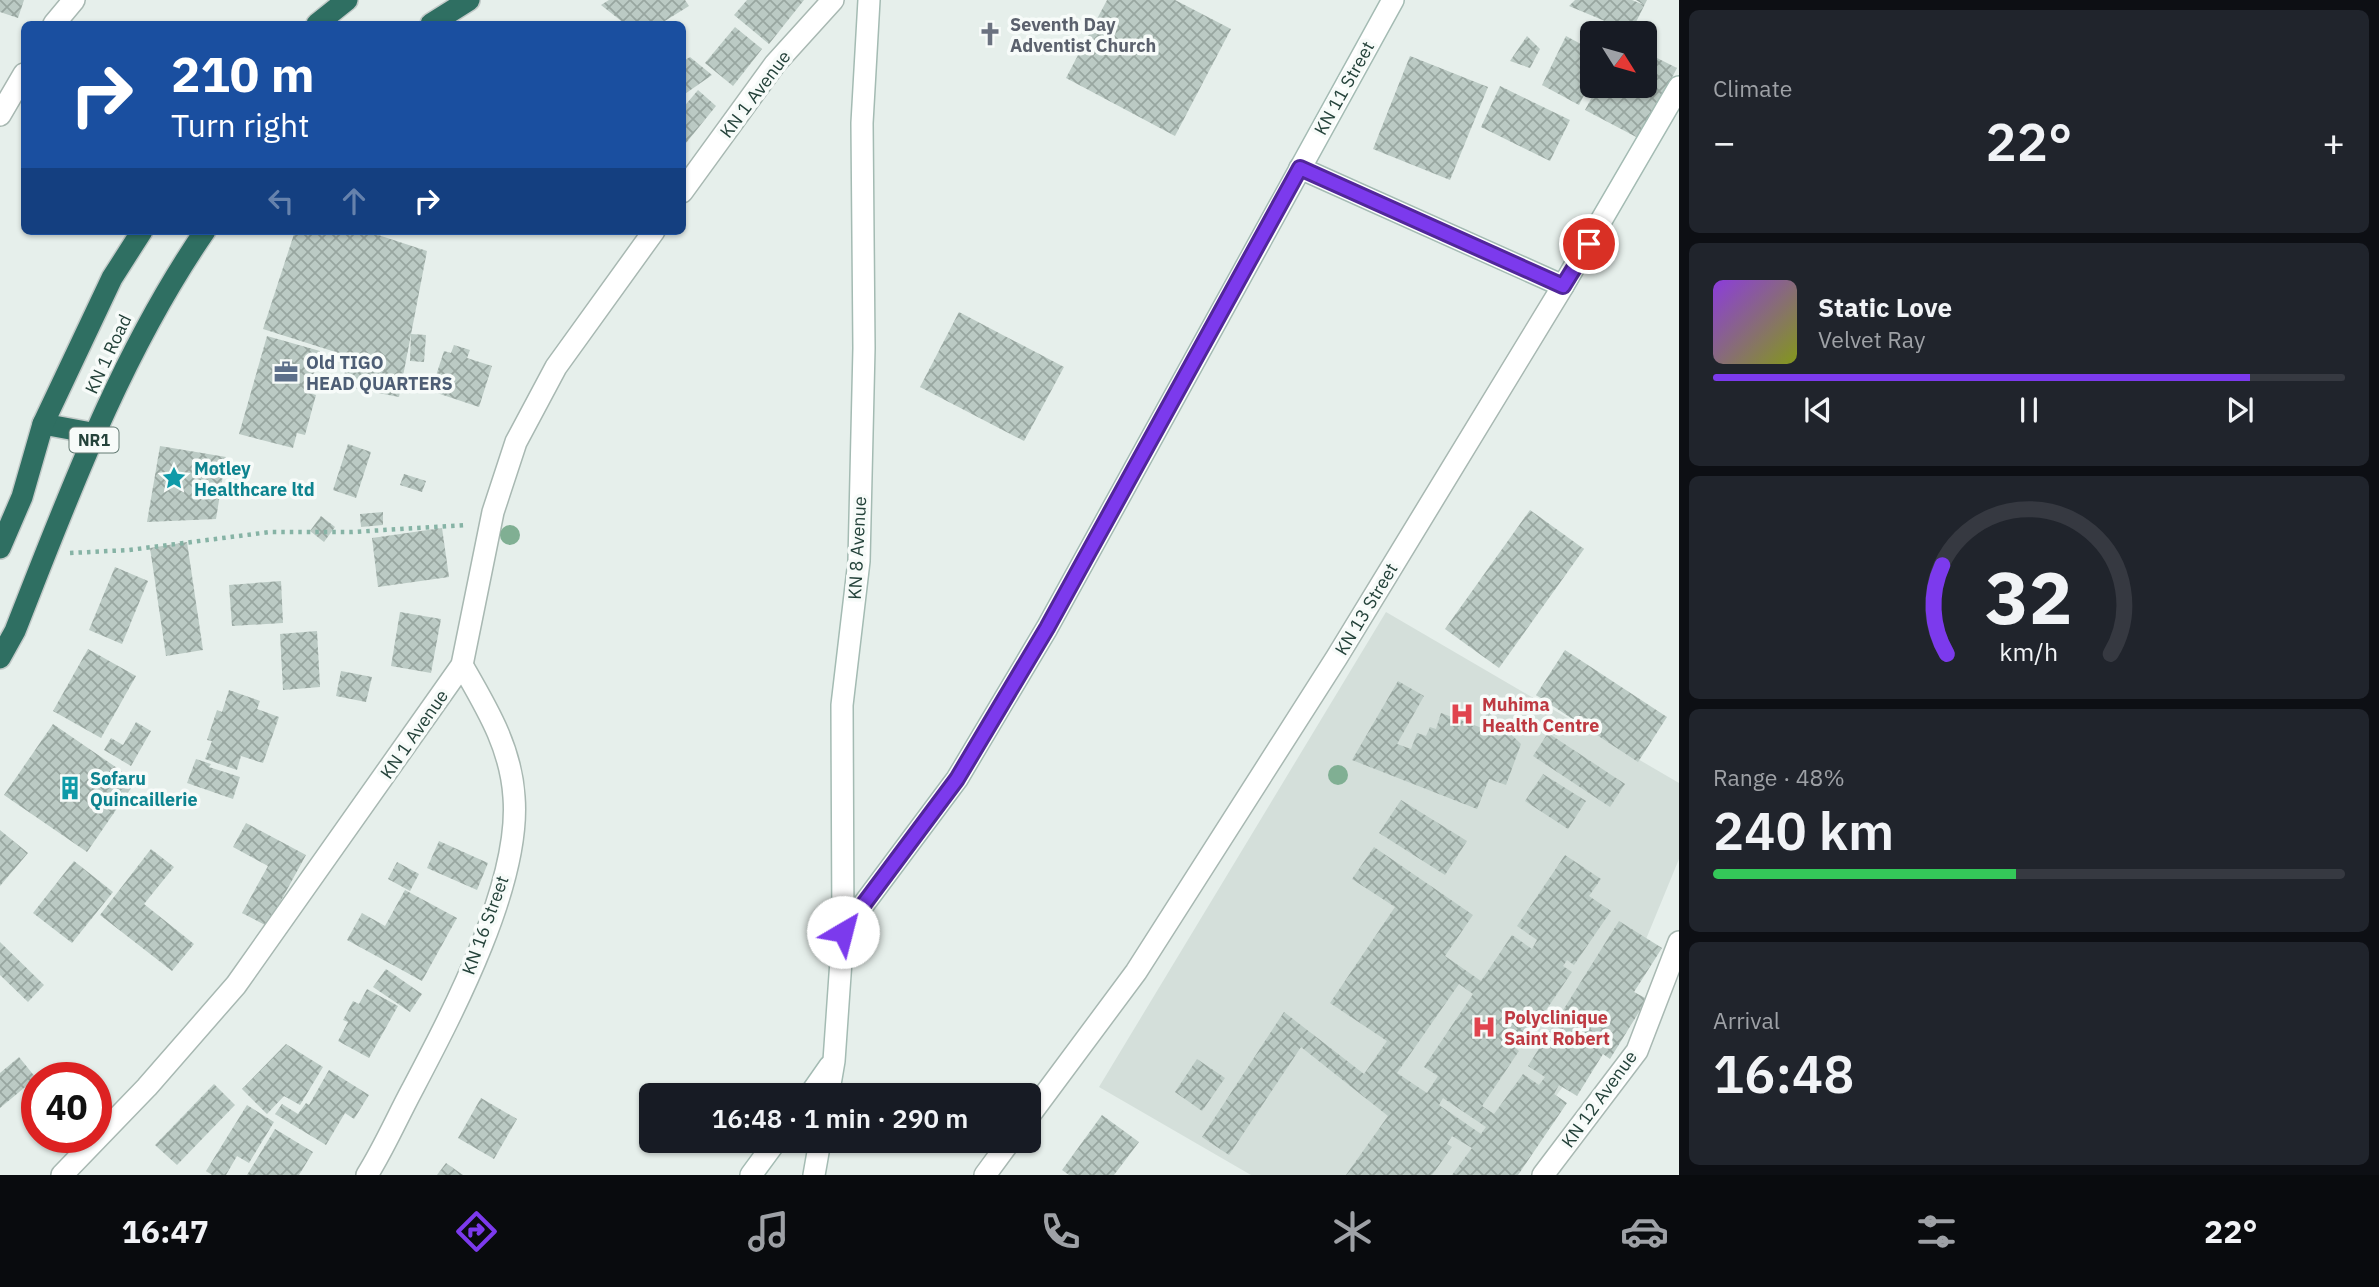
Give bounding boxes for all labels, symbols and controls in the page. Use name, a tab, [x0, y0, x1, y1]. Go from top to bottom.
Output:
place label: Seventh Day Adventist Church	[1010, 13, 1156, 57]
church icon: Seventh Day Adventist Church	[976, 20, 1004, 48]
north arrow	[1580, 21, 1657, 98]
map controls	[1580, 21, 1657, 98]
street label: KN 11 Street	[1309, 37, 1379, 139]
text: 210 m	[171, 42, 315, 105]
street label: KN 1 Avenue	[715, 46, 795, 142]
icon: right	[56, 49, 147, 140]
text: Climate	[1713, 73, 1792, 103]
text: Turn right	[171, 104, 309, 146]
text: 22°	[1986, 108, 2072, 175]
text: −	[1713, 117, 1736, 166]
text: +	[2322, 117, 2345, 166]
icon: left	[262, 182, 300, 220]
icon: ahead	[335, 182, 373, 220]
icon: right	[408, 182, 446, 220]
pin	[1559, 214, 1619, 274]
icon: arrive	[1570, 225, 1608, 263]
text: Static Love	[1818, 290, 1952, 324]
street label: KN 1 Road	[80, 311, 136, 397]
text: Velvet Ray	[1818, 324, 1925, 354]
place label: Old TIGO HEAD QUARTERS	[306, 351, 453, 395]
office icon: Old TIGO HEAD QUARTERS	[272, 358, 300, 386]
icon: previous	[1799, 391, 1837, 429]
icon: pause	[2010, 391, 2048, 429]
icon: next	[2221, 391, 2259, 429]
road number: NR1	[70, 428, 119, 452]
place label: Motley Healthcare ltd	[194, 457, 315, 501]
place icon: Motley Healthcare ltd	[160, 464, 188, 492]
street label: KN 8 Avenue	[843, 496, 871, 600]
text: 32	[1985, 549, 2073, 644]
street label: KN 13 Street	[1329, 559, 1403, 659]
text: km/h	[2000, 634, 2058, 667]
street label: KN 1 Avenue	[375, 685, 453, 783]
place label: Muhima Health Centre	[1482, 693, 1599, 737]
hospital icon: Muhima Health Centre	[1448, 700, 1476, 728]
text: Range · 48%	[1713, 762, 1845, 792]
place label: Sofaru Quincaillerie	[90, 767, 198, 811]
building icon: Sofaru Quincaillerie	[56, 774, 84, 802]
text: 240 km	[1713, 797, 1894, 864]
street label: KN 16 Street	[456, 872, 514, 978]
position arrow	[806, 895, 880, 969]
text: Arrival	[1713, 1005, 1780, 1035]
place label: Polyclinique Saint Robert	[1504, 1006, 1610, 1050]
hospital icon: Polyclinique Saint Robert	[1470, 1013, 1498, 1041]
text: 16:48	[1713, 1040, 1854, 1107]
street label: KN 12 Avenue	[1556, 1046, 1642, 1152]
speed limit sign: 40	[21, 1062, 112, 1153]
text: 16:48 · 1 min · 290 m	[712, 1101, 968, 1135]
icon: directions	[452, 1207, 501, 1256]
icon: music	[744, 1207, 793, 1256]
icon: phone	[1036, 1207, 1085, 1256]
icon: climate	[1328, 1207, 1377, 1256]
icon: car	[1620, 1207, 1669, 1256]
icon: filters	[1912, 1207, 1961, 1256]
text: 16:47	[122, 1210, 209, 1252]
text: 22°	[2204, 1210, 2257, 1252]

